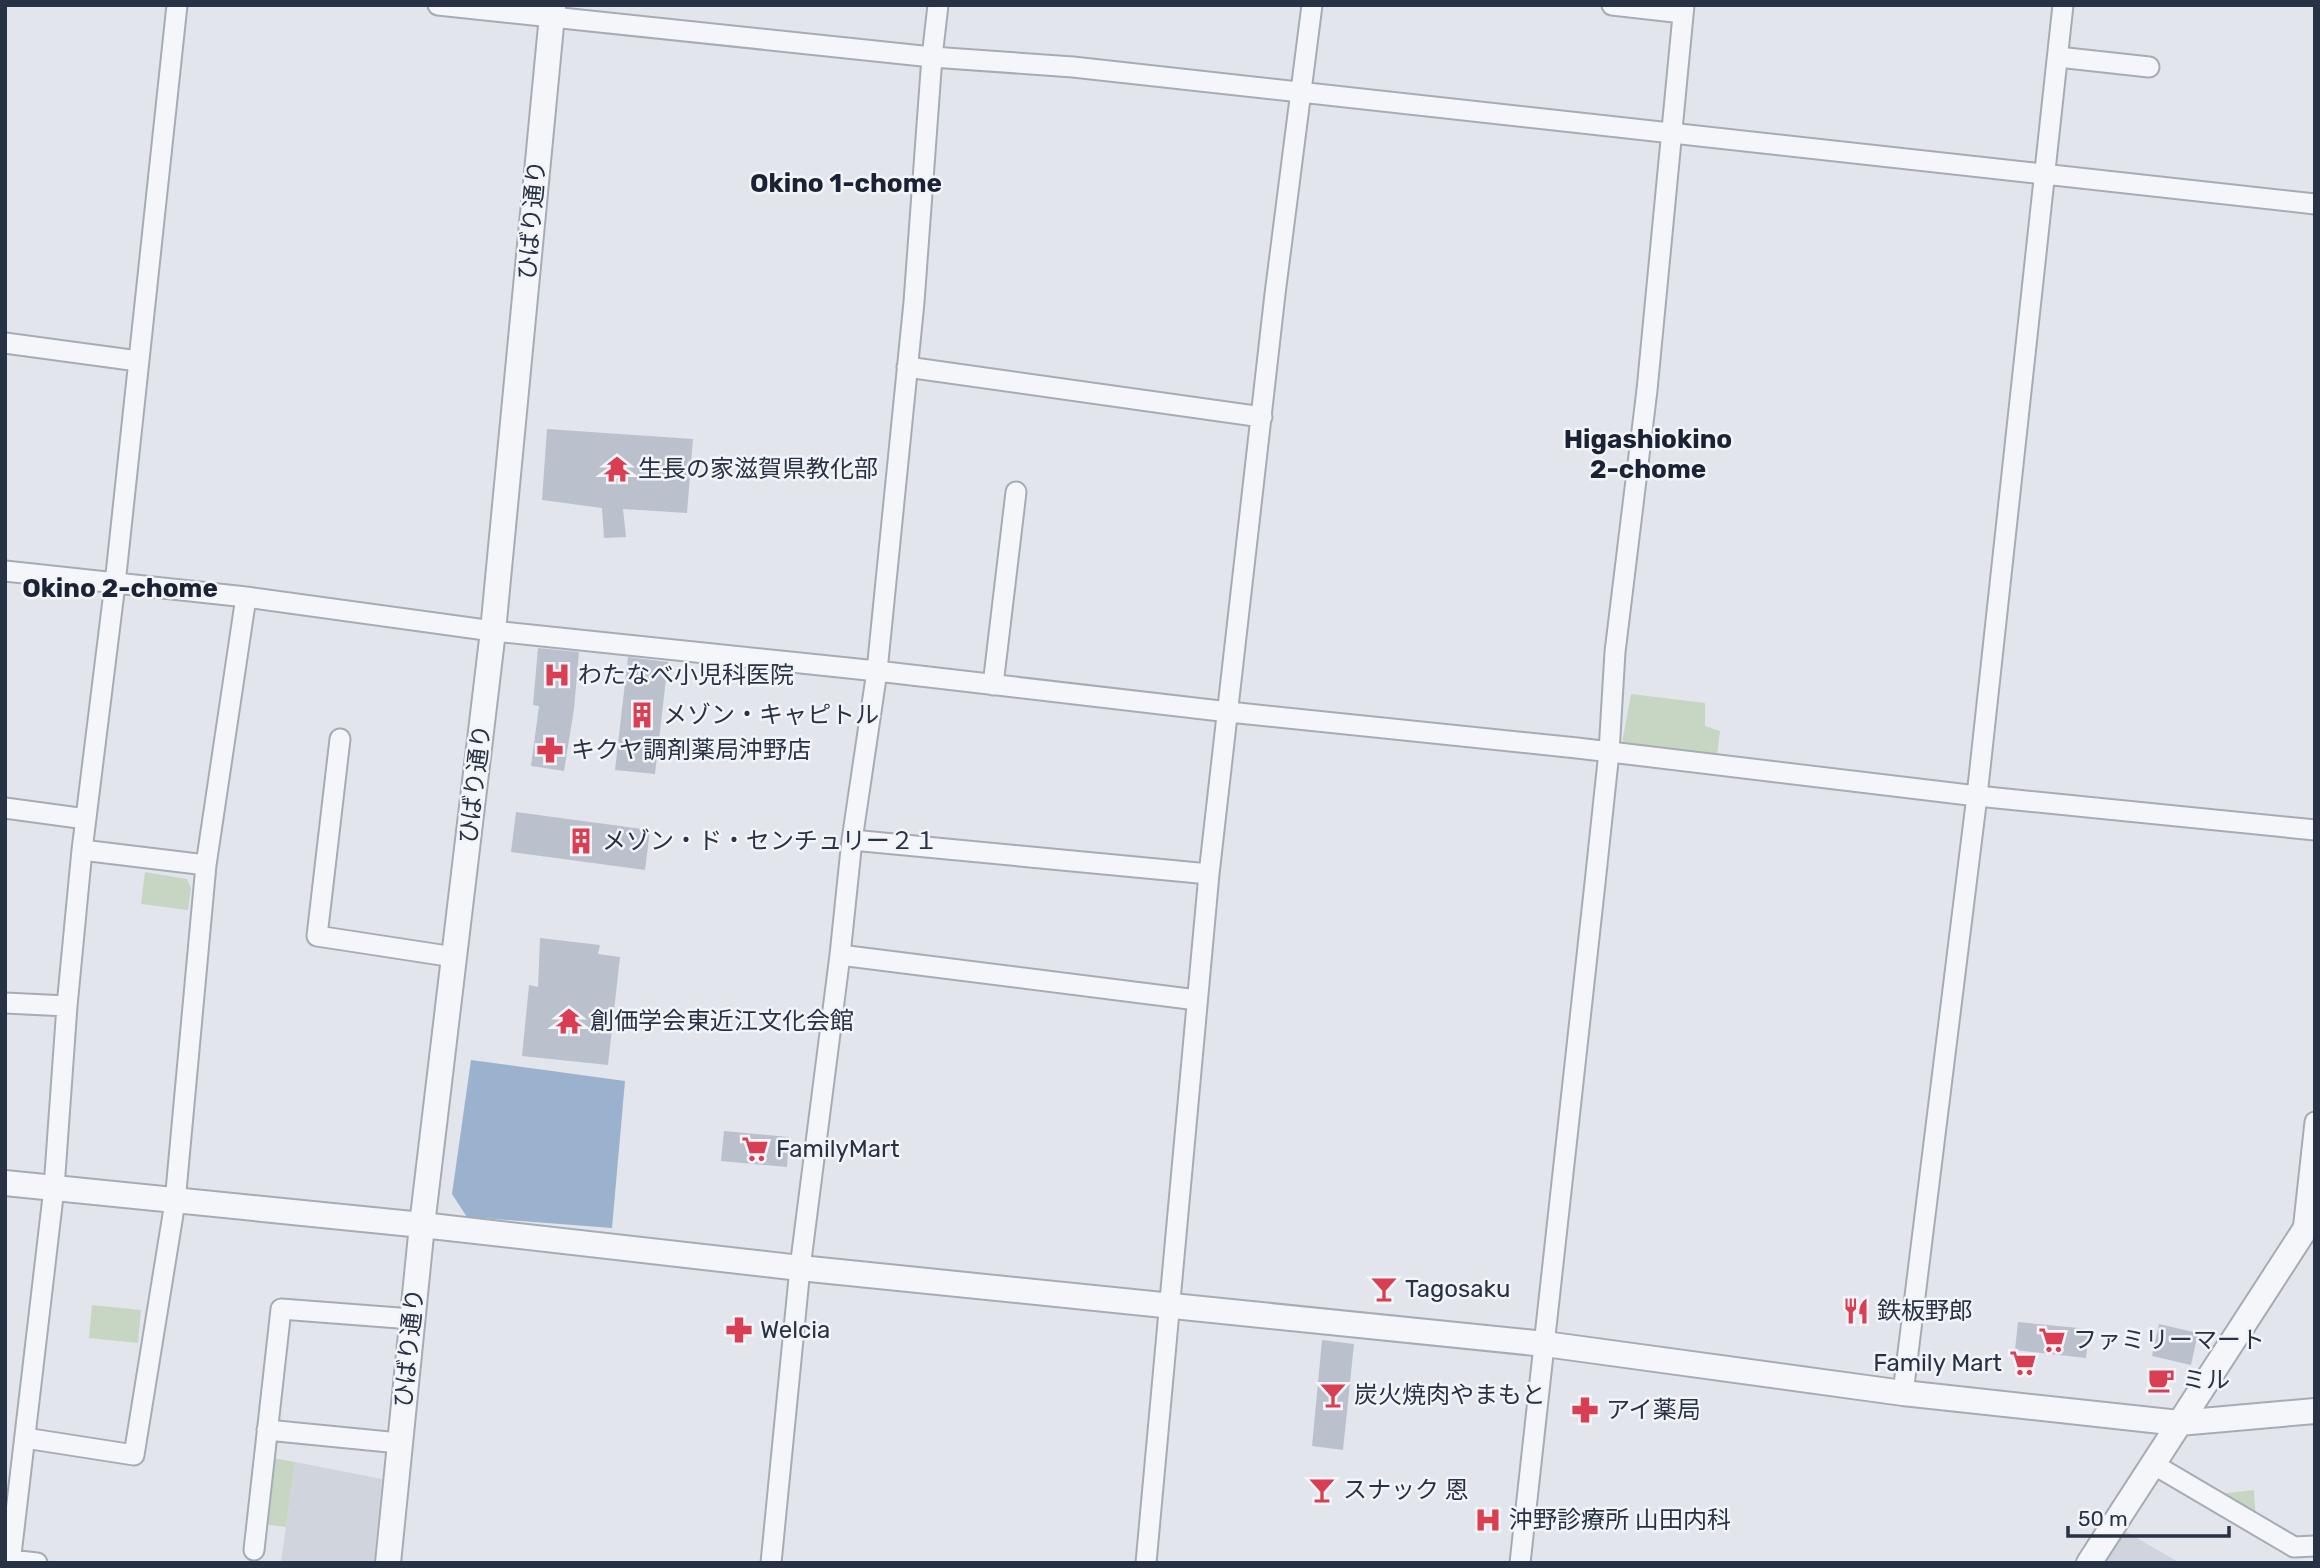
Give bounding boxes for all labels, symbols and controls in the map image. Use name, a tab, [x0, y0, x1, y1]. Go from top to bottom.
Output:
street label: ひばり通り	[513, 159, 551, 281]
district label: Okino 1-chome	[750, 168, 942, 199]
district label: Higashiokino 2-chome	[1564, 424, 1732, 485]
temple icon: 生長の家滋賀県教化部	[602, 454, 632, 484]
place label: 生長の家滋賀県教化部	[638, 455, 878, 483]
district label: Okino 2-chome	[22, 573, 218, 604]
hospital icon: わたなべ小児科医院	[542, 660, 572, 690]
place label: わたなべ小児科医院	[578, 661, 794, 689]
building icon: メゾン・キャピトル	[627, 700, 657, 730]
place label: メゾン・キャピトル	[663, 701, 879, 729]
street label: ひばり通り	[454, 723, 496, 845]
pharmacy icon: キクヤ調剤薬局沖野店	[535, 735, 565, 765]
place label: キクヤ調剤薬局沖野店	[571, 736, 811, 764]
building icon: メゾン・ド・センチュリー２１	[566, 826, 596, 856]
place label: メゾン・ド・センチュリー２１	[602, 827, 938, 855]
temple icon: 創価学会東近江文化会館	[554, 1006, 584, 1036]
place label: 創価学会東近江文化会館	[590, 1007, 854, 1035]
supermarket icon: FamilyMart	[740, 1134, 770, 1164]
place label: FamilyMart	[776, 1135, 900, 1163]
bar icon: Tagosaku	[1369, 1274, 1399, 1304]
place label: Tagosaku	[1405, 1275, 1510, 1303]
street label: ひばり通り	[389, 1287, 429, 1409]
restaurant icon: 鉄板野郎	[1841, 1296, 1871, 1326]
place label: 鉄板野郎	[1877, 1297, 1973, 1325]
pharmacy icon: Welcia	[724, 1315, 754, 1345]
place label: Welcia	[760, 1316, 830, 1344]
supermarket icon: ファミリーマート	[2037, 1325, 2067, 1355]
place label: ファミリーマート	[2073, 1326, 2265, 1354]
supermarket icon: Family Mart	[2008, 1348, 2038, 1378]
place label: Family Mart	[1873, 1349, 2002, 1377]
cafe icon: ミル	[2146, 1365, 2176, 1395]
place label: ミル	[2182, 1366, 2230, 1394]
bar icon: 炭火焼肉やまもと	[1318, 1380, 1348, 1410]
place label: 炭火焼肉やまもと	[1354, 1381, 1546, 1409]
pharmacy icon: アイ薬局	[1570, 1395, 1600, 1425]
place label: アイ薬局	[1606, 1396, 1701, 1424]
bar icon: スナック 恩	[1307, 1475, 1337, 1505]
place label: スナック 恩	[1343, 1476, 1469, 1504]
scale bar	[2068, 1494, 2229, 1538]
hospital icon: 沖野診療所 山田内科	[1473, 1505, 1503, 1535]
place label: 沖野診療所 山田内科	[1509, 1506, 1731, 1534]
text: 50 m	[2078, 1506, 2128, 1531]

